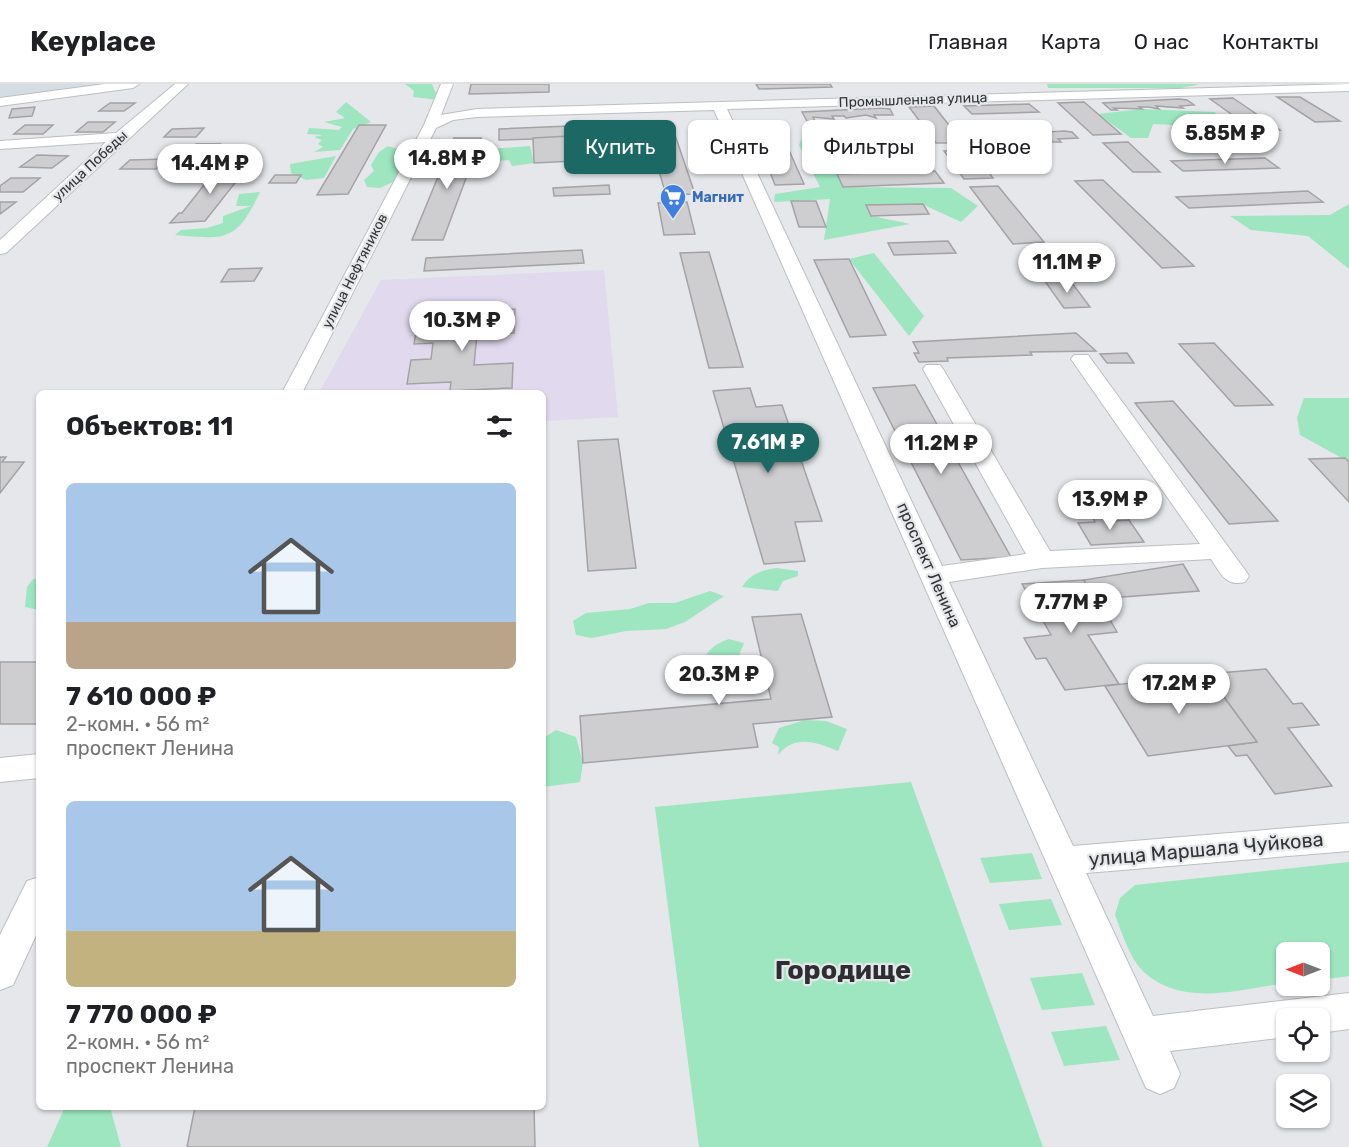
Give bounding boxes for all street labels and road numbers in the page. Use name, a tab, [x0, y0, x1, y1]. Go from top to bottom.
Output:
street label: Промышленная улица	[838, 89, 988, 111]
street label: улица Победы	[49, 127, 131, 205]
street label: улица Нефтяников	[319, 211, 391, 331]
street label: проспект Ленина	[893, 500, 965, 630]
street label: улица Маршала Чуйкова	[1088, 827, 1324, 871]

